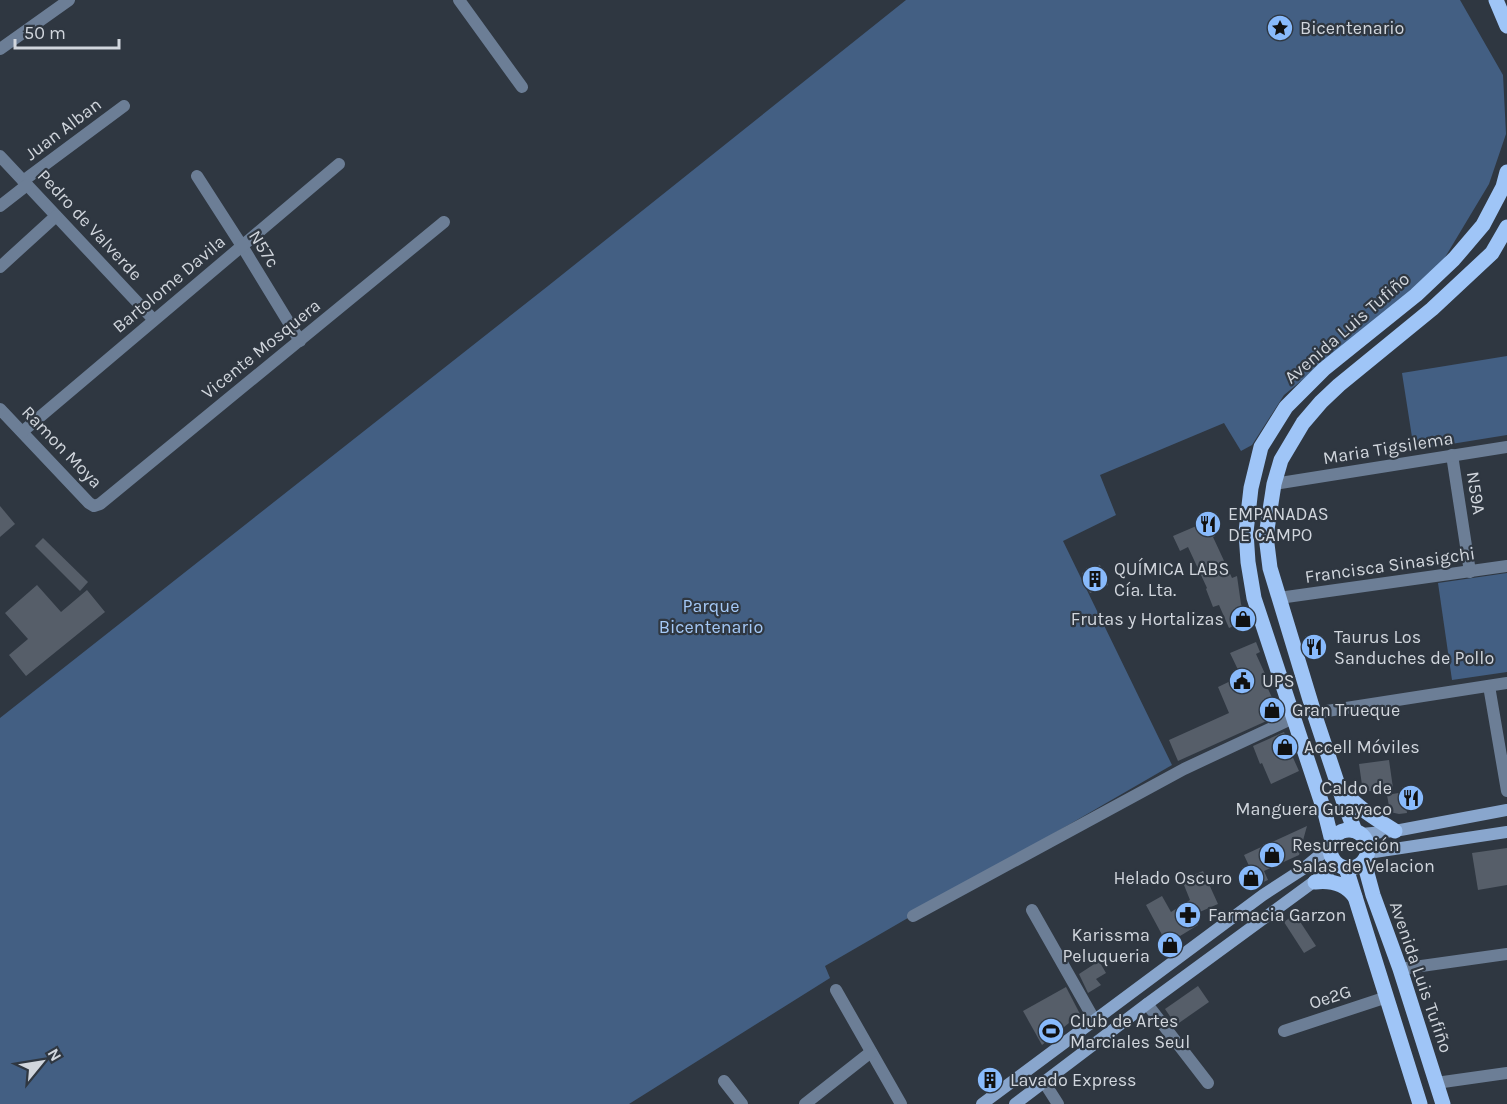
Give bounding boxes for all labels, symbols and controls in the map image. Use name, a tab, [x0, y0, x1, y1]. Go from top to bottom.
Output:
scale bar	[15, 12, 118, 50]
place icon: Bicentenario	[1265, 13, 1295, 43]
place label: Bicentenario	[1300, 17, 1404, 39]
text: 50 m	[24, 22, 66, 44]
street label: Juan Alban	[20, 93, 106, 165]
street label: Pedro de Valverde	[33, 165, 147, 285]
street label: N57c	[244, 226, 284, 272]
street label: Bartolome Davila	[108, 230, 230, 338]
street label: Avenida Luis Tufiño	[1280, 268, 1414, 388]
street label: Vicente Mosquera	[197, 294, 325, 404]
street label: Ramon Moya	[17, 401, 107, 493]
street label: Maria Tigsilema	[1321, 427, 1455, 469]
street label: N59A	[1462, 470, 1490, 516]
place label: EMPANADAS DE CAMPO	[1228, 503, 1329, 546]
restaurant icon: EMPANADAS DE CAMPO	[1193, 509, 1223, 539]
street label: Francisca Sinasigchi	[1303, 542, 1477, 588]
place label: QUÍMICA LABS Cía. Lta.	[1114, 557, 1229, 601]
building icon: QUÍMICA LABS Cía. Lta.	[1080, 564, 1110, 594]
park label: Parque Bicentenario	[659, 595, 763, 638]
shop icon: Frutas y Hortalizas	[1228, 604, 1258, 634]
place label: Frutas y Hortalizas	[1071, 608, 1224, 630]
place label: Taurus Los Sanduches de Pollo	[1334, 626, 1494, 669]
restaurant icon: Taurus Los Sanduches de Pollo	[1299, 632, 1329, 662]
public building icon: UPS	[1227, 666, 1257, 696]
place label: UPS	[1262, 670, 1295, 692]
shop icon: Gran Trueque	[1257, 695, 1287, 725]
place label: Gran Trueque	[1292, 699, 1400, 721]
shop icon: Accell Móviles	[1270, 732, 1300, 762]
place label: Accell Móviles	[1304, 736, 1420, 758]
place label: Caldo de Manguera Guayaco	[1235, 777, 1392, 820]
restaurant icon: Caldo de Manguera Guayaco	[1396, 783, 1426, 813]
place label: Resurrección Salas de Velacion	[1292, 834, 1435, 877]
shop icon: Resurrección Salas de Velacion	[1257, 840, 1287, 870]
shop icon: Helado Oscuro	[1236, 863, 1266, 893]
place label: Helado Oscuro	[1113, 867, 1232, 889]
street label: Avenida Luis Tufiño	[1385, 898, 1457, 1056]
pharmacy icon: Farmacia Garzon	[1173, 900, 1203, 930]
place label: Farmacia Garzon	[1208, 904, 1346, 926]
place label: Karissma Peluqueria	[1062, 924, 1150, 967]
shop icon: Karissma Peluqueria	[1155, 930, 1185, 960]
street label: Oe2G	[1306, 980, 1354, 1014]
place label: Club de Artes Marciales Seul	[1070, 1010, 1190, 1053]
sports icon: Club de Artes Marciales Seul	[1036, 1016, 1066, 1046]
north arrow	[12, 1032, 72, 1092]
text: N	[43, 1045, 66, 1064]
building icon: Lavado Express	[975, 1065, 1005, 1095]
place label: Lavado Express	[1010, 1069, 1137, 1091]

